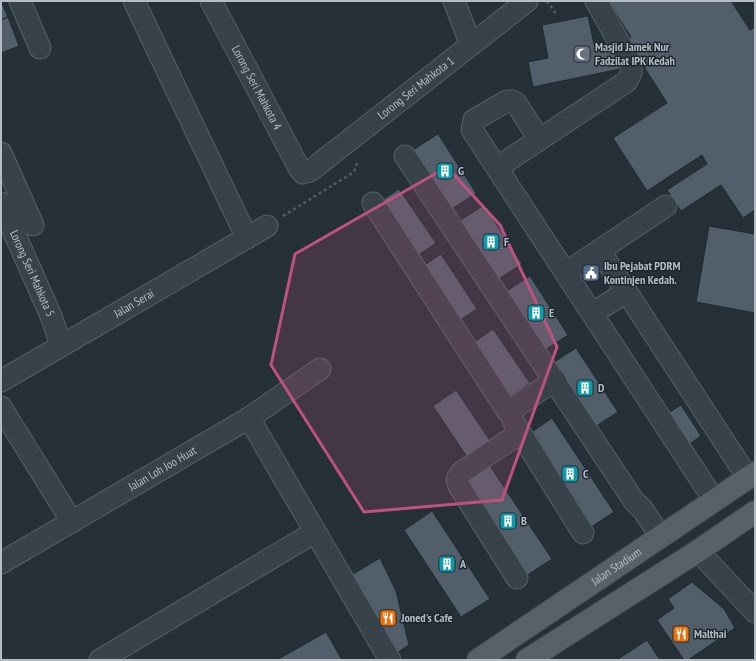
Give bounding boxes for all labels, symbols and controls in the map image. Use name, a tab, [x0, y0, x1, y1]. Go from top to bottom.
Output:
place label: Masjid Jamek Nur Fadzilat IPK Kedah	[595, 39, 675, 68]
street label: Lorong Seri Mahkota 4	[229, 43, 286, 133]
mosque icon: Masjid Jamek Nur Fadzilat IPK Kedah	[572, 44, 592, 64]
street label: Lorong Seri Mahkota 1	[374, 53, 457, 122]
building icon: G	[435, 161, 455, 181]
place label: G	[458, 163, 464, 178]
street label: Lorong Seri Mahkota 5	[7, 228, 58, 319]
building icon: F	[481, 232, 501, 252]
place label: F	[504, 234, 509, 249]
place label: Ibu Pejabat PDRM Kontinjen Kedah.	[604, 258, 681, 287]
public building icon: Ibu Pejabat PDRM Kontinjen Kedah.	[581, 263, 601, 283]
street label: Jalan Serai	[110, 285, 157, 321]
building icon: E	[526, 303, 546, 323]
place label: E	[549, 305, 554, 320]
building icon: D	[575, 378, 595, 398]
place label: D	[598, 380, 605, 395]
street label: Jalan Loh Joo Huat	[125, 442, 199, 494]
building icon: C	[560, 464, 580, 484]
place label: C	[583, 466, 589, 481]
building icon: B	[498, 511, 518, 531]
place label: B	[521, 513, 527, 528]
street label: Jalan Stadium	[587, 544, 644, 589]
building icon: A	[437, 554, 457, 574]
place label: A	[459, 556, 467, 571]
restaurant icon: Joned's Cafe	[378, 608, 398, 628]
place label: Joned's Cafe	[400, 610, 453, 625]
restaurant icon: Malthai	[671, 624, 691, 644]
place label: Malthai	[694, 626, 727, 641]

